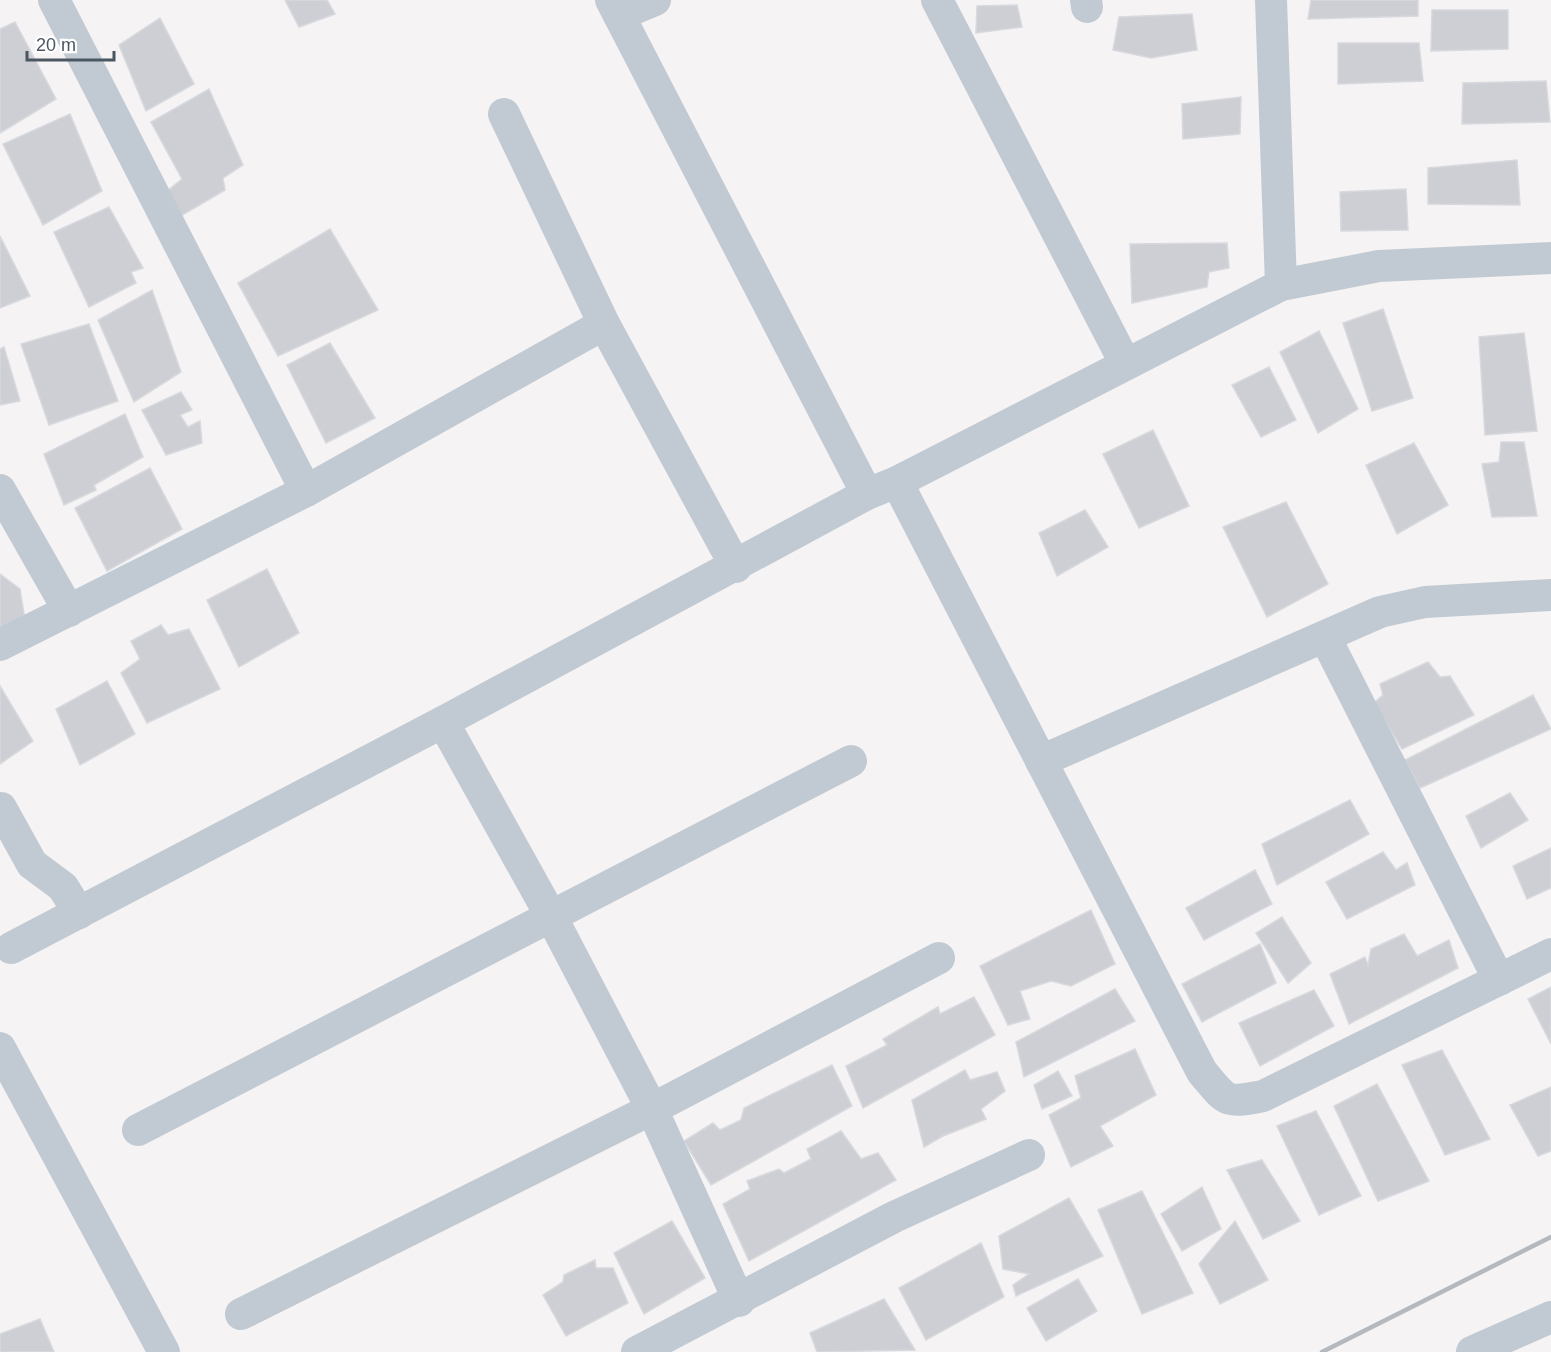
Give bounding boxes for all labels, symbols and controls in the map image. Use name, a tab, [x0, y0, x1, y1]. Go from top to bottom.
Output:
scale bar	[27, 24, 114, 62]
text: 20 m	[36, 35, 76, 55]

